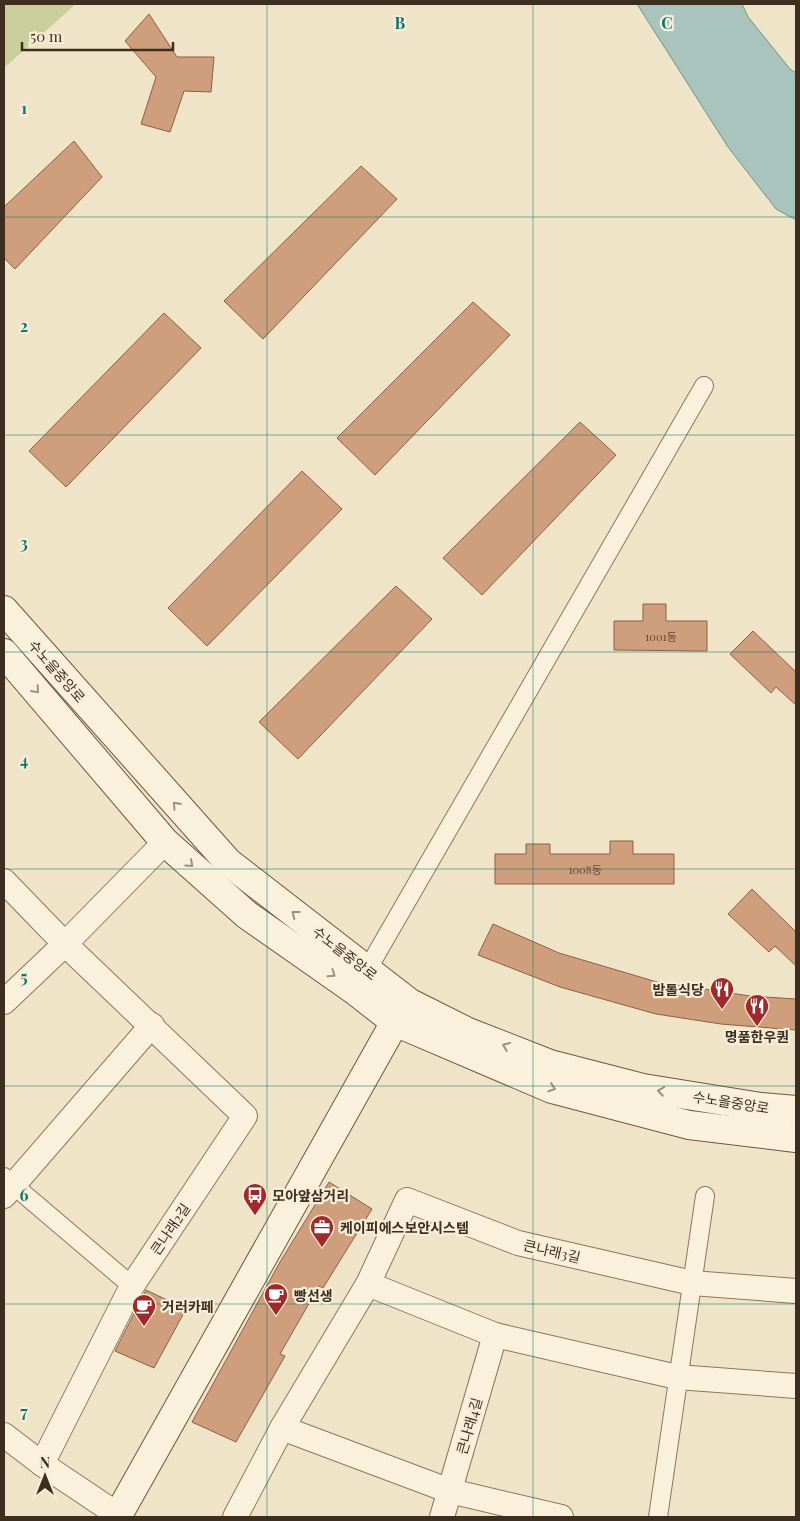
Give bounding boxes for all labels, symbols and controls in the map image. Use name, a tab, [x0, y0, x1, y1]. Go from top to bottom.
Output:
text: B	[395, 12, 406, 33]
text: C	[661, 12, 673, 33]
scale bar	[22, 20, 174, 52]
text: 50 m	[30, 26, 63, 46]
text: 1	[21, 97, 27, 118]
text: 2	[20, 315, 28, 336]
text: 3	[20, 532, 28, 553]
house number: 1001동	[645, 629, 677, 644]
street label: 수노을중앙로	[24, 636, 90, 706]
one-way arrow	[30, 685, 39, 694]
text: 4	[20, 749, 28, 770]
one-way arrow	[173, 801, 182, 810]
one-way arrow	[184, 858, 193, 867]
house number: 1008동	[568, 862, 602, 877]
one-way arrow	[292, 912, 301, 920]
street label: 수노을중앙로	[309, 922, 381, 984]
text: 5	[20, 966, 28, 987]
one-way arrow	[326, 968, 335, 977]
restaurant icon: 밤톨식당	[709, 976, 735, 1010]
place label: 밤톨식당	[652, 980, 704, 999]
restaurant icon: 명품한우퀀	[744, 993, 770, 1027]
place label: 명품한우퀀	[725, 1027, 789, 1046]
one-way arrow	[502, 1042, 510, 1052]
one-way arrow	[547, 1082, 556, 1092]
one-way arrow	[657, 1086, 666, 1096]
street label: 수노을중앙로	[691, 1087, 771, 1117]
bus stop icon: 모아앞삼거리	[242, 1182, 268, 1216]
text: 6	[20, 1184, 29, 1205]
place label: 모아앞삼거리	[272, 1186, 349, 1205]
street label: 큰나래2길	[146, 1200, 194, 1258]
office icon: 케이피에스보안시스템	[309, 1214, 335, 1248]
place label: 케이피에스보안시스템	[340, 1218, 469, 1237]
street label: 큰나래3길	[522, 1235, 582, 1267]
cafe icon: 빵선생	[263, 1282, 289, 1316]
place label: 빵선생	[294, 1286, 333, 1305]
cafe icon: 거러카페	[131, 1293, 157, 1327]
place label: 거러카페	[162, 1297, 214, 1316]
street label: 큰나래4길	[452, 1395, 486, 1457]
text: 7	[20, 1401, 28, 1422]
north arrow	[20, 1451, 70, 1501]
text: N	[40, 1453, 50, 1472]

